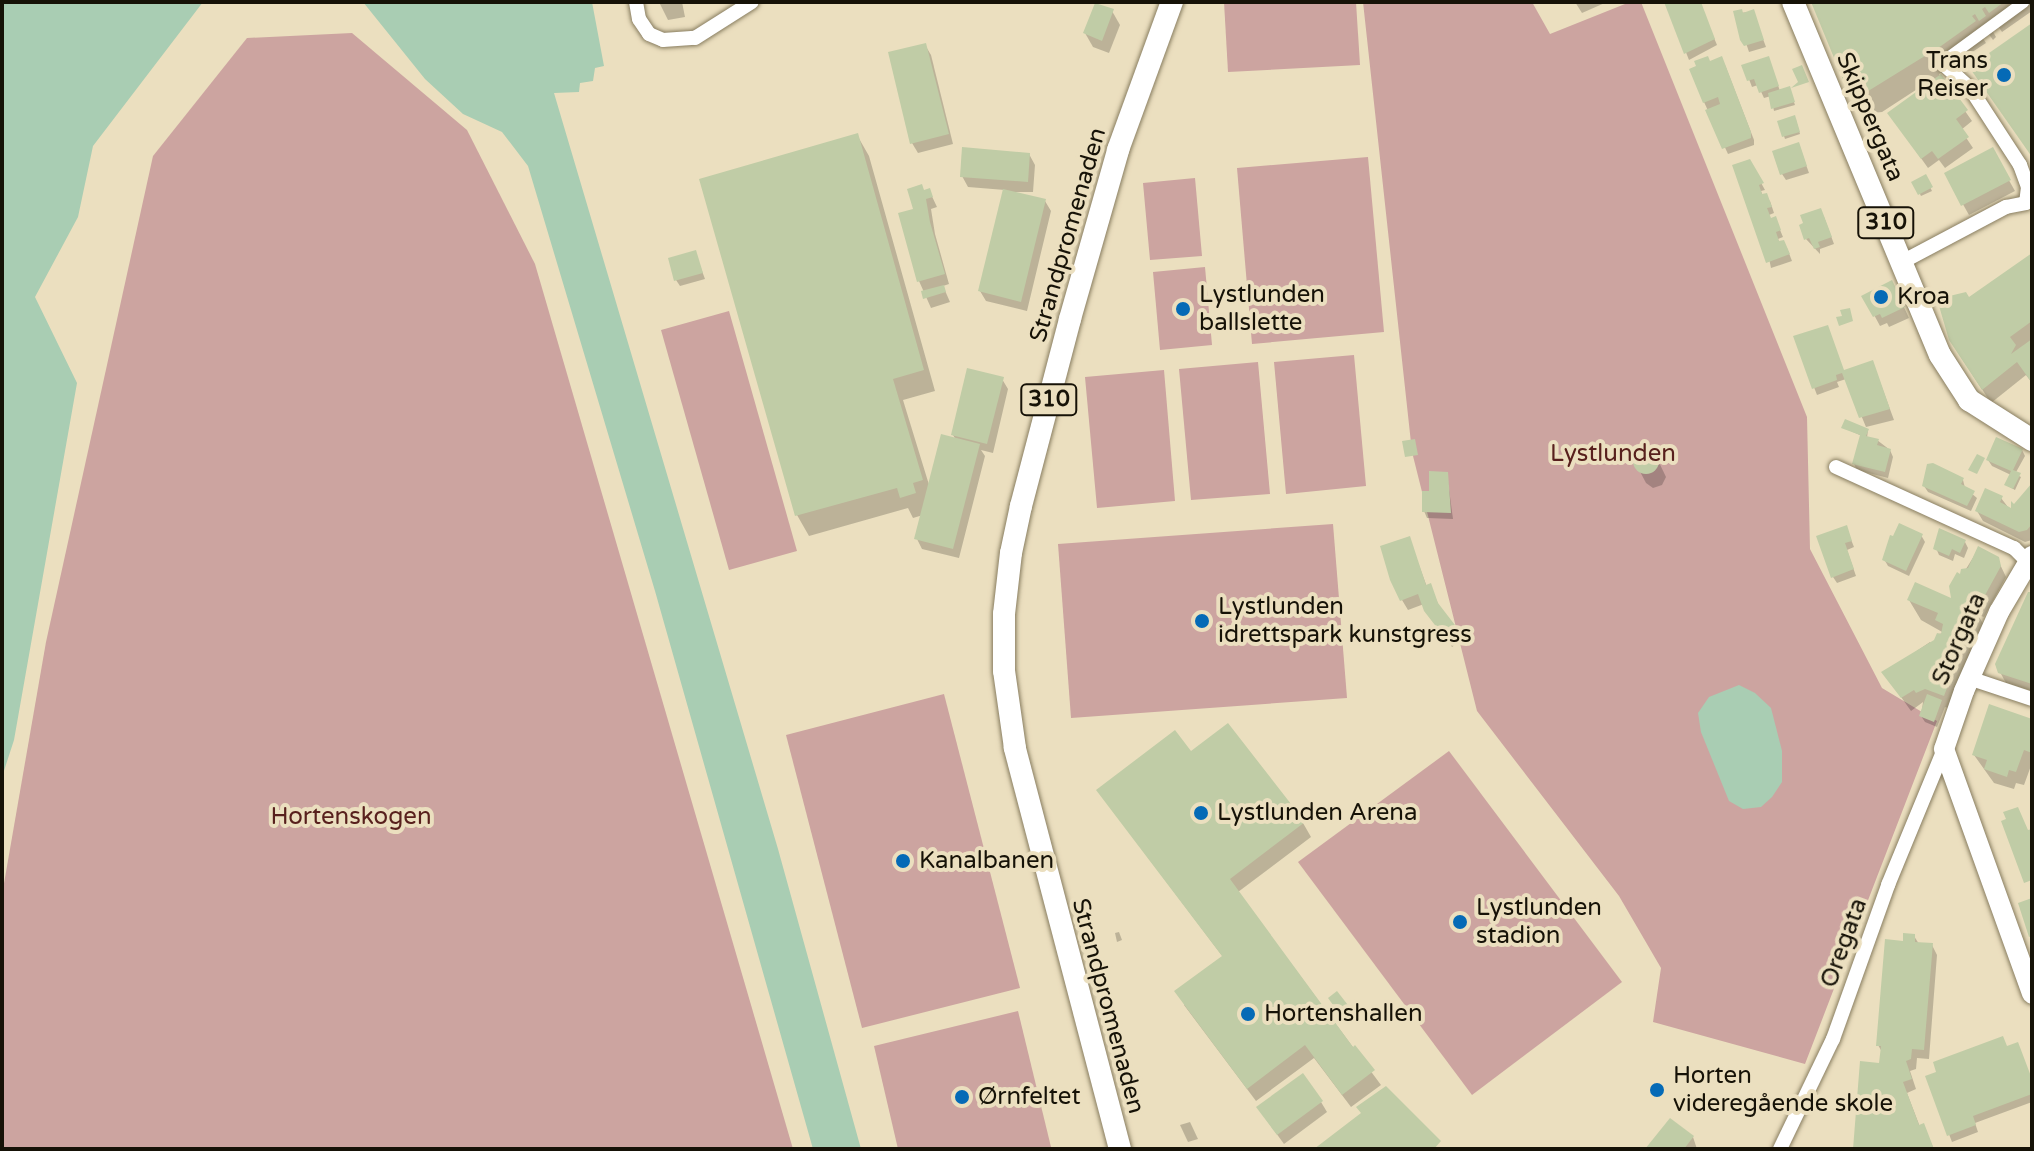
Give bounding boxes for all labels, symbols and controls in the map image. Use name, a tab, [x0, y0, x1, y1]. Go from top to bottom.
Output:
place label: Trans Reiser	[1917, 47, 1988, 103]
street label: Skippergata	[1830, 48, 1910, 186]
marker: Trans Reiser	[1995, 66, 2013, 84]
street label: Strandpromenaden	[1024, 125, 1112, 345]
road number: 310	[1856, 205, 1916, 241]
place label: Lystlunden ballslette	[1199, 281, 1325, 337]
place label: Kroa	[1897, 283, 1950, 311]
marker: Kroa	[1872, 288, 1890, 306]
marker: Lystlunden ballslette	[1174, 300, 1192, 318]
road number: 310	[1019, 382, 1079, 418]
park label: Lystlunden	[1550, 440, 1676, 468]
street label: Storgata	[1926, 589, 1992, 689]
place label: Lystlunden idrettspark kunstgress	[1218, 593, 1472, 649]
marker: Lystlunden idrettspark kunstgress	[1193, 612, 1211, 630]
place label: Lystlunden Arena	[1217, 799, 1417, 827]
park label: Hortenskogen	[270, 803, 432, 831]
marker: Lystlunden Arena	[1192, 804, 1210, 822]
place label: Kanalbanen	[919, 847, 1054, 875]
marker: Kanalbanen	[894, 852, 912, 870]
place label: Lystlunden stadion	[1476, 894, 1602, 950]
street label: Strandpromenaden	[1065, 895, 1151, 1117]
street label: Oregata	[1815, 895, 1873, 991]
marker: Lystlunden stadion	[1451, 913, 1469, 931]
place label: Hortenshallen	[1264, 1000, 1423, 1028]
marker: Hortenshallen	[1239, 1005, 1257, 1023]
place label: Horten videregående skole	[1673, 1062, 1893, 1118]
marker: Horten videregående skole	[1648, 1081, 1666, 1099]
place label: Ørnfeltet	[978, 1083, 1081, 1111]
marker: Ørnfeltet	[953, 1088, 971, 1106]

